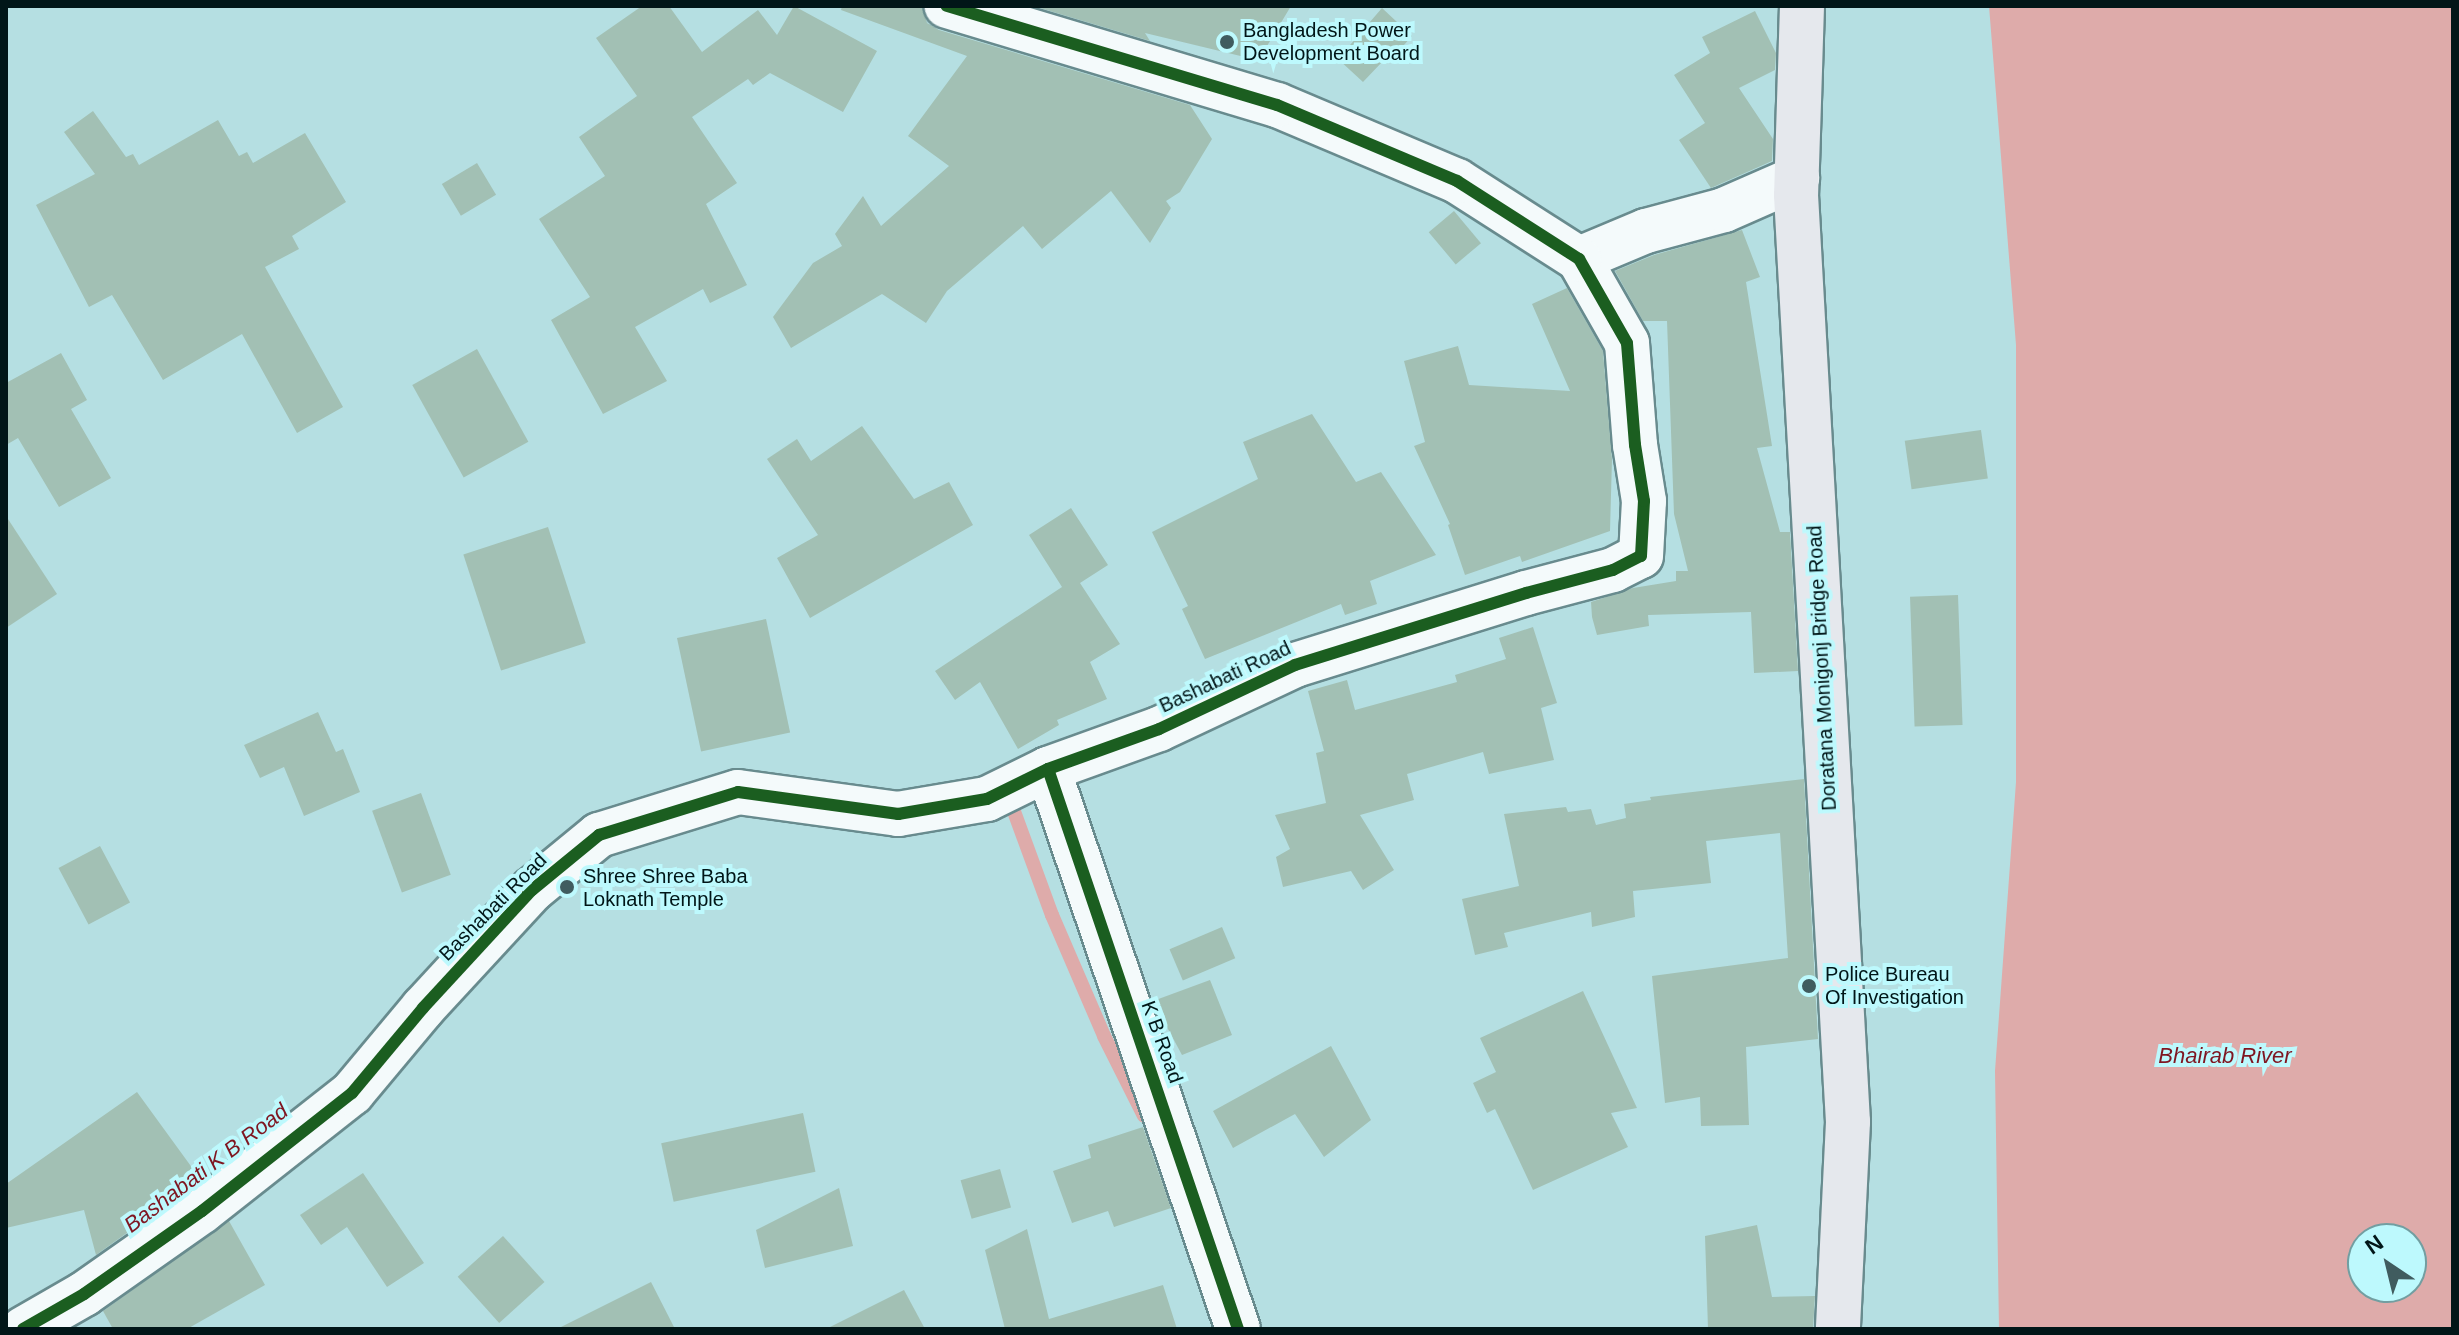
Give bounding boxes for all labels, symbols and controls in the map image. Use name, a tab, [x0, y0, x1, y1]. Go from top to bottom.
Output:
place label: Bangladesh Power Development Board	[1243, 18, 1420, 65]
marker: Bangladesh Power Development Board	[1218, 33, 1236, 51]
street label: Doratana Monigonj Bridge Road	[1803, 525, 1841, 811]
street label: Bashabati Road	[1155, 636, 1295, 718]
street label: Bashabati Road	[434, 848, 552, 966]
place label: Shree Shree Baba Loknath Temple	[583, 864, 748, 911]
marker: Shree Shree Baba Loknath Temple	[558, 878, 576, 896]
place label: Police Bureau Of Investigation	[1825, 962, 1964, 1009]
marker: Police Bureau Of Investigation	[1800, 977, 1818, 995]
street label: K B Road	[1136, 998, 1188, 1086]
water label: Bhairab River	[2158, 1043, 2292, 1069]
water label: Bashabati K B Road	[119, 1098, 293, 1238]
north arrow	[2347, 1223, 2427, 1303]
text: N	[2360, 1230, 2388, 1259]

